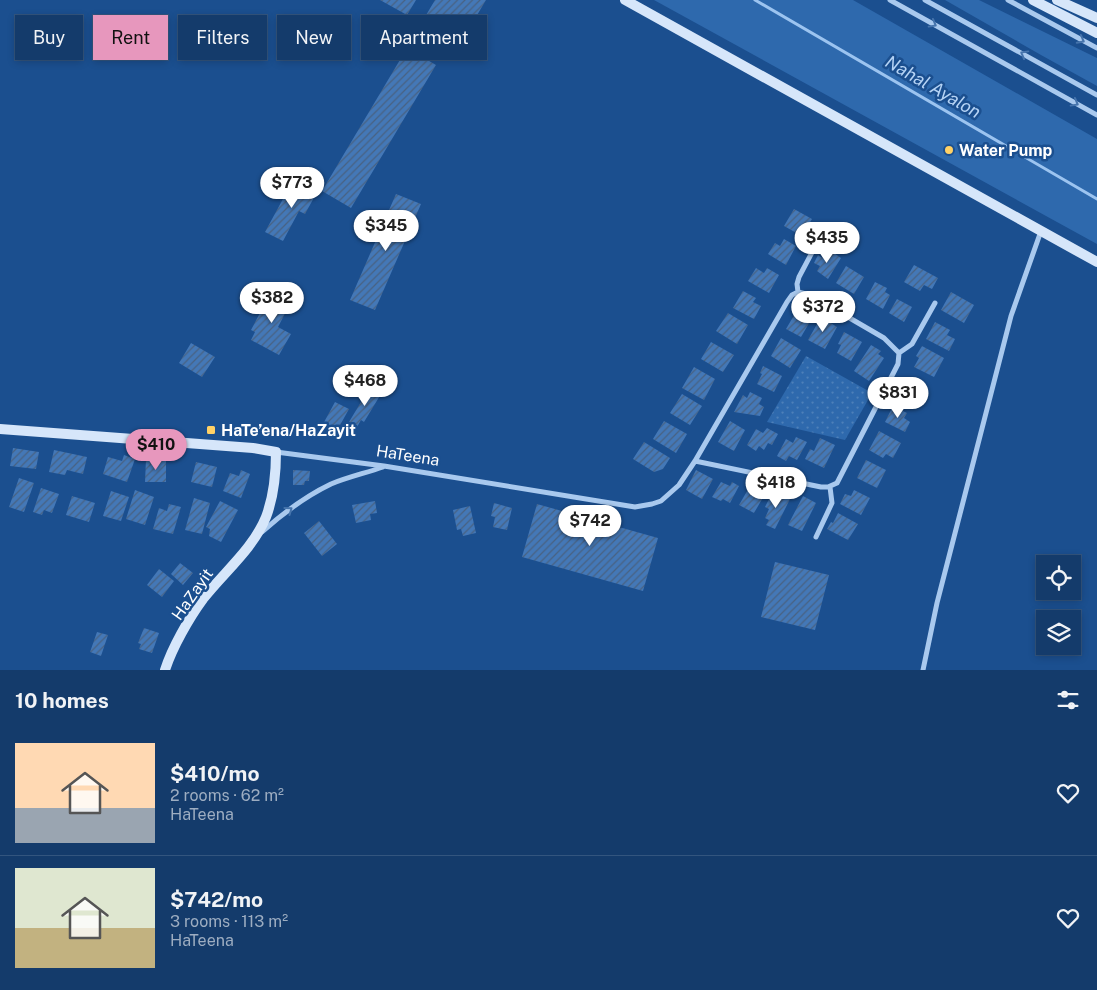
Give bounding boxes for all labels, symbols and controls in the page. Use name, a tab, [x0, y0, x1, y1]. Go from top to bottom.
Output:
chip: Buy	[15, 15, 83, 60]
chip: Rent	[93, 15, 168, 60]
chip: Filters	[178, 15, 267, 60]
chip: New	[277, 15, 351, 60]
chip: Apartment	[361, 15, 487, 60]
one-way arrow	[927, 17, 936, 27]
one-way arrow	[1076, 34, 1085, 44]
water label: Nahal Ayalon	[882, 51, 985, 122]
one-way arrow	[1020, 51, 1029, 61]
one-way arrow	[1069, 97, 1078, 107]
place label: Water Pump	[959, 141, 1053, 160]
marker: Water Pump	[943, 144, 955, 156]
pin: $773	[262, 166, 322, 209]
text: $773	[271, 173, 313, 192]
pin: $345	[356, 210, 416, 252]
text: $345	[365, 216, 407, 235]
pin: $435	[797, 222, 857, 264]
text: $435	[806, 228, 848, 247]
pin: $382	[242, 282, 302, 324]
text: $382	[251, 288, 293, 307]
pin: $372	[793, 290, 853, 333]
text: $372	[802, 297, 844, 316]
pin: $468	[335, 364, 395, 407]
text: $468	[344, 371, 386, 390]
pin: $831	[868, 376, 928, 419]
text: $831	[878, 383, 918, 402]
place label: HaTe’ena/HaZayit	[221, 421, 356, 440]
marker: HaTe’ena/HaZayit	[205, 424, 217, 436]
pin: $410	[126, 428, 186, 471]
text: $410	[137, 435, 175, 454]
street label: HaTeena	[375, 441, 441, 470]
pin: $418	[746, 466, 806, 509]
text: $418	[757, 473, 795, 492]
pin: $742	[560, 504, 620, 547]
one-way arrow	[284, 507, 293, 516]
text: $742	[569, 511, 611, 530]
map controls	[1036, 555, 1081, 655]
button: locate	[1036, 555, 1081, 600]
street label: HaZayit	[168, 565, 217, 624]
button: layers	[1036, 610, 1081, 655]
icon: filters	[1054, 686, 1082, 714]
text: 10 homes	[15, 688, 109, 713]
text: $410/mo	[170, 761, 259, 786]
icon: home	[55, 763, 115, 823]
icon: heart	[1054, 779, 1082, 807]
text: 2 rooms · 62 m²	[170, 786, 284, 805]
text: HaTeena	[170, 805, 234, 824]
text: $742/mo	[170, 887, 263, 912]
icon: home	[55, 888, 115, 948]
icon: heart	[1054, 904, 1082, 932]
text: 3 rooms · 113 m²	[170, 912, 288, 931]
text: HaTeena	[170, 931, 234, 950]

